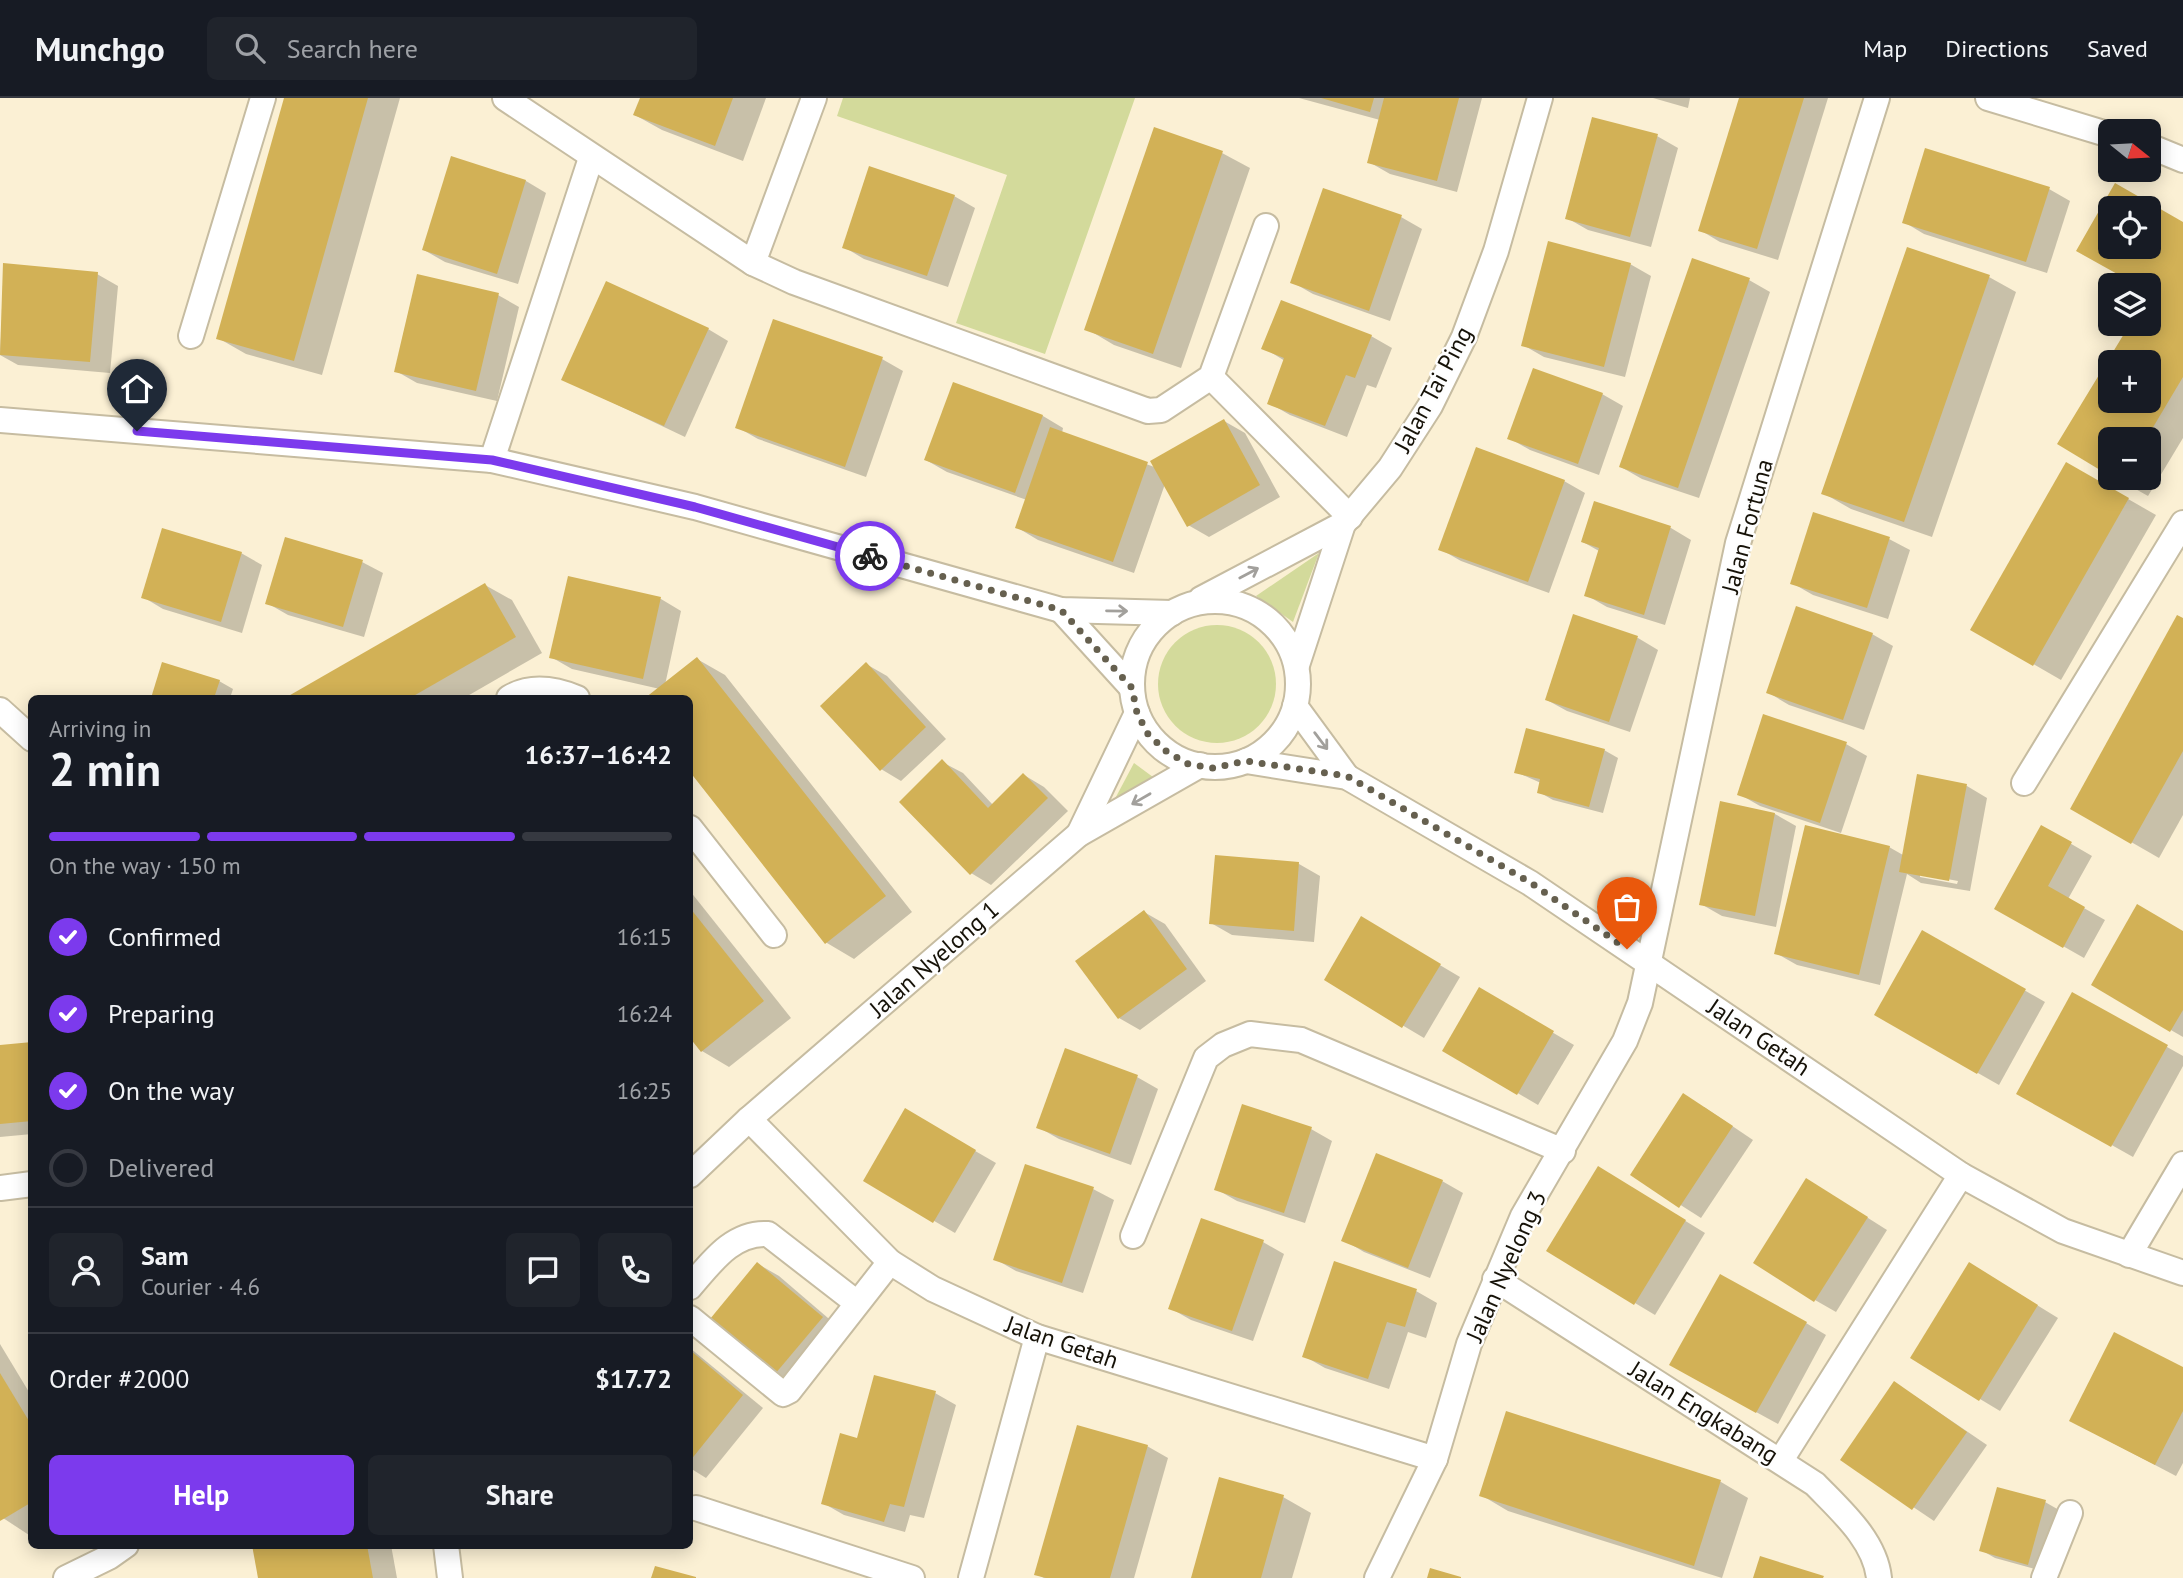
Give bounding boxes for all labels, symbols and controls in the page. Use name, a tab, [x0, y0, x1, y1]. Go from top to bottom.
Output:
search box	[207, 17, 697, 80]
text: Munchgo	[35, 27, 165, 70]
icon: search	[231, 29, 269, 67]
text: Search here	[287, 32, 418, 65]
text: Map	[1863, 33, 1907, 64]
text: Directions	[1945, 33, 2049, 64]
text: Saved	[2087, 33, 2148, 64]
north arrow	[2098, 119, 2161, 182]
map controls	[2098, 119, 2161, 490]
button: locate	[2098, 196, 2161, 259]
button: layers	[2098, 273, 2161, 336]
street label: Jalan Tai Ping	[1386, 321, 1479, 458]
button: +	[2098, 350, 2161, 413]
pin	[107, 359, 167, 431]
icon: home	[118, 370, 156, 408]
button: −	[2098, 427, 2161, 490]
street label: Jalan Fortuna	[1714, 456, 1780, 597]
courier	[835, 521, 905, 591]
icon: bike	[851, 537, 889, 575]
one-way arrow	[1239, 566, 1259, 580]
one-way arrow	[1105, 605, 1128, 618]
text: Arriving in	[49, 714, 151, 743]
one-way arrow	[1314, 731, 1328, 750]
text: 16:37–16:42	[525, 738, 672, 771]
text: 2 min	[49, 739, 161, 799]
one-way arrow	[1131, 792, 1151, 806]
text: On the way · 150 m	[49, 851, 241, 880]
pin	[1597, 877, 1657, 949]
icon: bag	[1608, 888, 1646, 926]
street label: Jalan Nyelong 1	[862, 894, 1005, 1024]
icon: check	[49, 918, 87, 956]
text: Confirmed	[108, 920, 221, 953]
text: 16:15	[617, 922, 672, 951]
street label: Jalan Getah	[1701, 991, 1816, 1083]
icon: check	[49, 995, 87, 1033]
text: Preparing	[108, 997, 215, 1030]
text: 16:24	[617, 999, 672, 1028]
icon: check	[49, 1072, 87, 1110]
text: On the way	[108, 1074, 234, 1107]
text: 16:25	[617, 1076, 672, 1105]
text: Delivered	[108, 1151, 214, 1184]
street label: Jalan Nyelong 3	[1458, 1186, 1553, 1347]
button: person	[49, 1233, 123, 1307]
button: chat	[506, 1233, 580, 1307]
button: phone	[598, 1233, 672, 1307]
text: Sam	[141, 1239, 189, 1272]
text: Courier · 4.6	[141, 1272, 260, 1301]
street label: Jalan Getah	[1001, 1308, 1123, 1376]
street label: Jalan Engkabang	[1623, 1353, 1785, 1470]
text: Order #2000	[49, 1362, 189, 1395]
text: $17.72	[595, 1362, 672, 1395]
button: Help	[49, 1455, 354, 1535]
button: Share	[368, 1455, 672, 1535]

